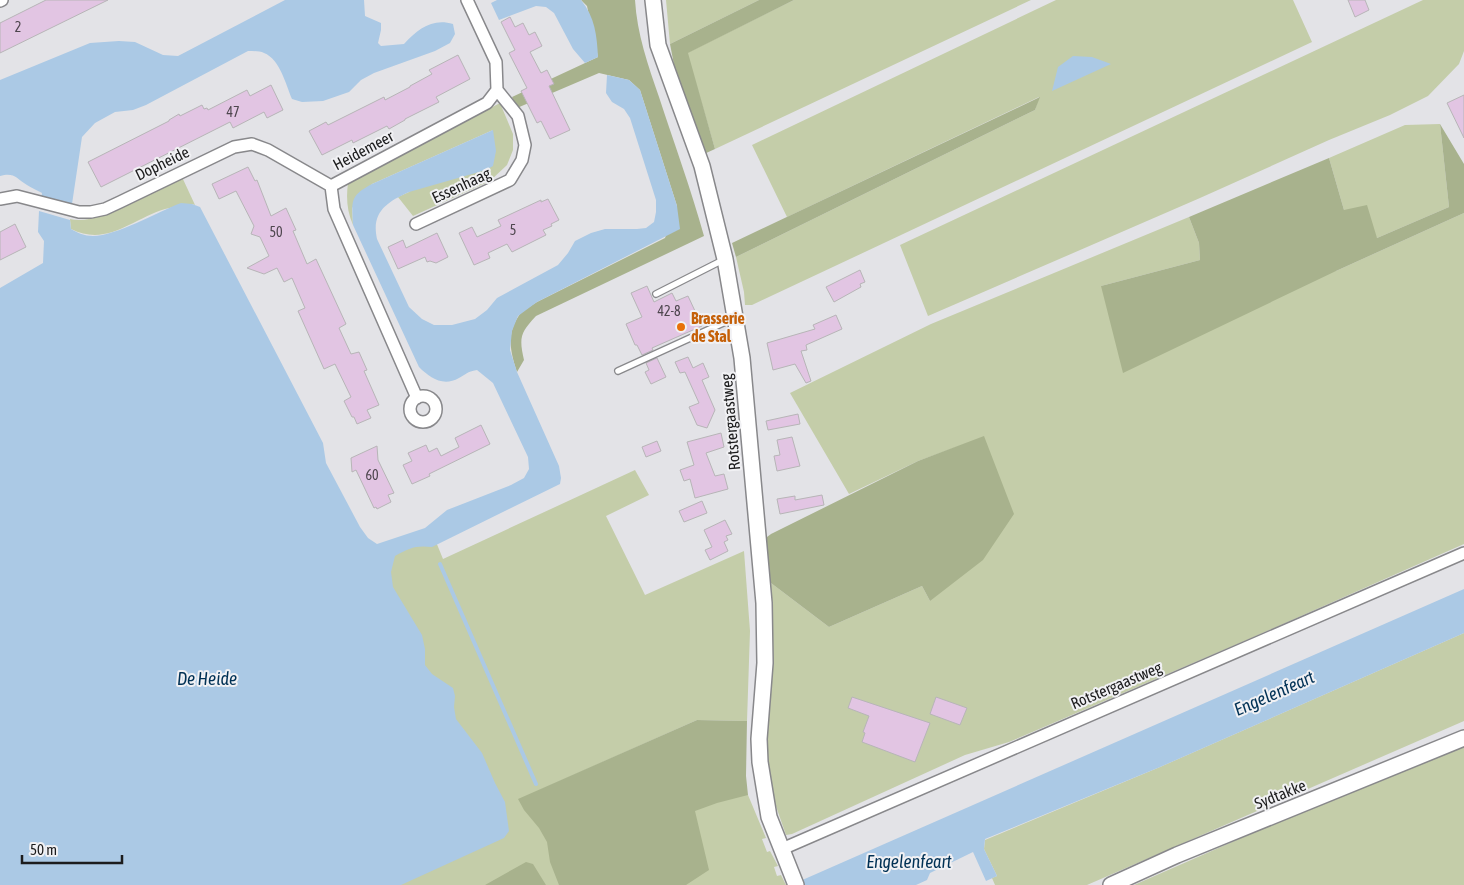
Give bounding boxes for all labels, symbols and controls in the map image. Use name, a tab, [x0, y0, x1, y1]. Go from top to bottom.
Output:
house number: 2	[15, 19, 21, 35]
house number: 47	[226, 104, 240, 120]
street label: Heidemeer	[330, 126, 397, 173]
street label: Dopheide	[132, 142, 192, 185]
street label: Essenhaag	[429, 164, 494, 207]
house number: 5	[510, 222, 516, 238]
house number: 50	[269, 224, 283, 240]
house number: 42-8	[657, 303, 681, 319]
place label: Brasserie de Stal	[691, 309, 745, 345]
marker: Brasserie de Stal	[675, 321, 687, 333]
street label: Rotstergaastweg	[717, 373, 744, 471]
house number: 60	[365, 467, 379, 483]
street label: Rotstergaastweg	[1068, 658, 1165, 713]
water label: Engelenfeart	[1231, 666, 1318, 720]
water label: De Heide	[177, 668, 237, 689]
street label: Sydtakke	[1252, 776, 1309, 813]
scale bar	[22, 832, 122, 864]
text: 50 m	[30, 841, 57, 858]
water label: Engelenfeart	[866, 851, 953, 872]

